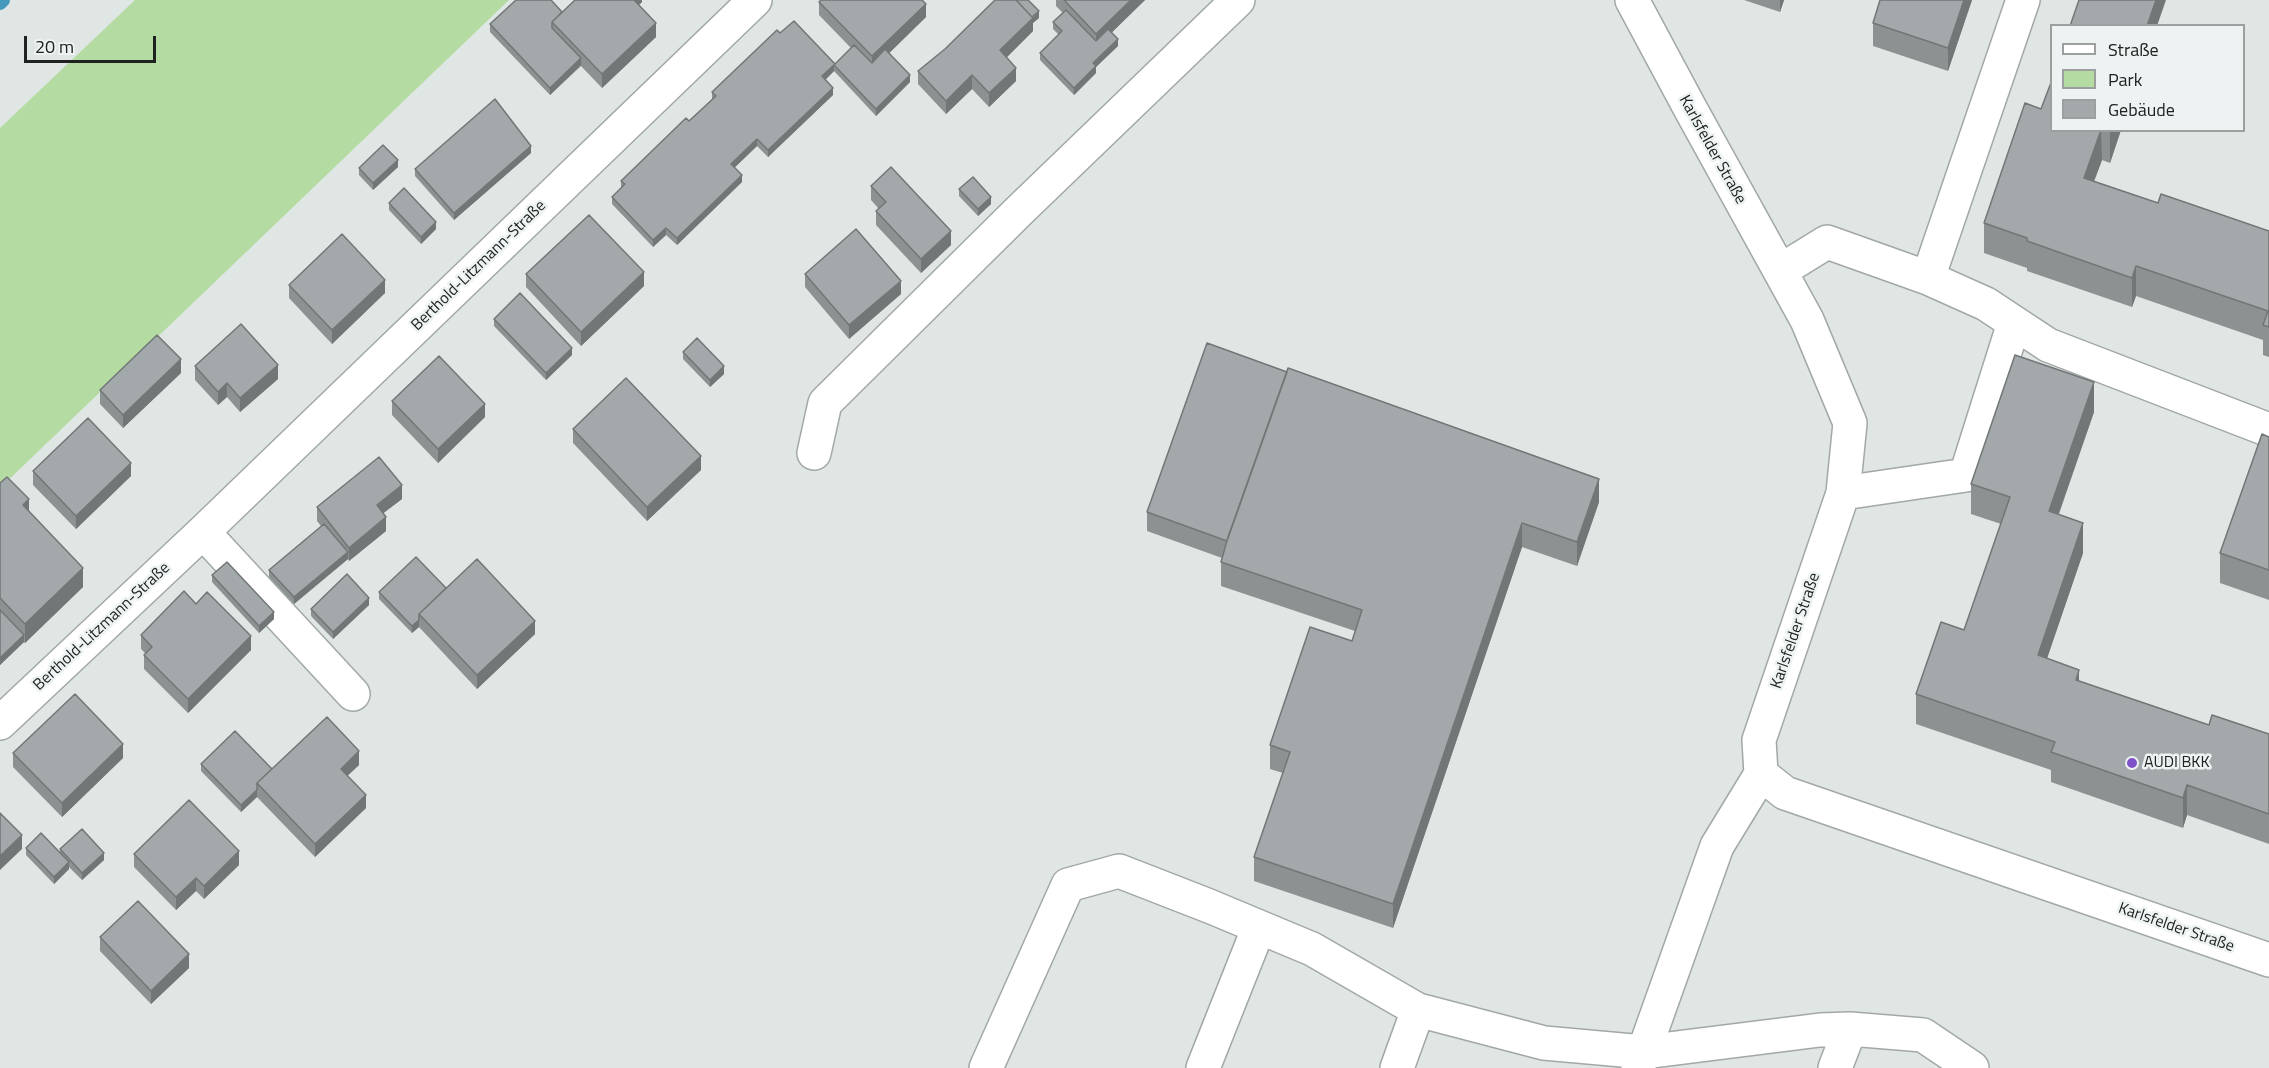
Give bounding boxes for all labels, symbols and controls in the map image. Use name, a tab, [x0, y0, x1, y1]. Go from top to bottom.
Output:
scale bar	[27, 24, 159, 62]
legend	[2050, 24, 2245, 132]
text: 20 m	[35, 33, 74, 60]
text: Straße	[2108, 36, 2159, 63]
text: Park	[2108, 66, 2142, 93]
street label: Karlsfelder Straße	[1674, 92, 1750, 208]
text: Gebäude	[2108, 96, 2175, 123]
street label: Berthold-Litzmann-Straße	[408, 197, 550, 335]
street label: Berthold-Litzmann-Straße	[30, 559, 174, 695]
street label: Karlsfelder Straße	[1767, 571, 1825, 691]
place label: AUDI BKK	[2144, 753, 2210, 773]
marker: AUDI BKK	[2125, 756, 2139, 770]
street label: Karlsfelder Straße	[2116, 899, 2236, 957]

